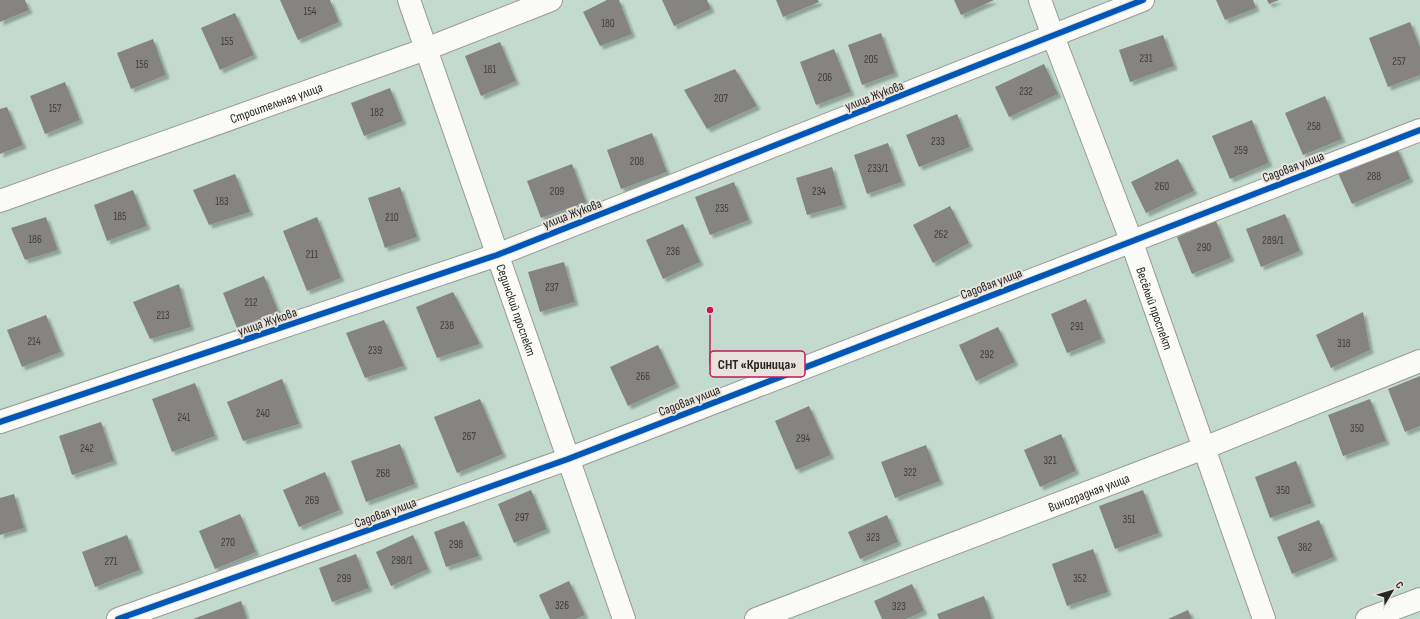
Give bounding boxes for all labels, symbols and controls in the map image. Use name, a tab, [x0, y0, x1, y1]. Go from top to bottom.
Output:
house number: 154	[304, 5, 317, 18]
house number: 180	[601, 17, 615, 30]
house number: 155	[221, 35, 233, 48]
house number: 231	[1139, 52, 1153, 65]
house number: 205	[864, 53, 878, 66]
house number: 257	[1392, 55, 1406, 68]
house number: 156	[135, 58, 149, 71]
house number: 181	[484, 63, 496, 76]
house number: 206	[818, 71, 832, 84]
street label: улица Жукова	[843, 77, 906, 114]
street label: Строительная улица	[228, 80, 325, 127]
house number: 232	[1019, 85, 1033, 98]
house number: 207	[714, 92, 729, 105]
house number: 157	[49, 102, 62, 115]
house number: 182	[370, 106, 384, 119]
house number: 258	[1307, 120, 1321, 133]
house number: 233	[931, 135, 945, 148]
house number: 259	[1234, 144, 1248, 157]
street label: Садовая улица	[1260, 148, 1326, 186]
house number: 208	[630, 155, 644, 168]
house number: 233/1	[868, 162, 889, 175]
house number: 288	[1367, 170, 1381, 183]
house number: 260	[1155, 180, 1169, 193]
house number: 209	[550, 185, 564, 198]
house number: 234	[812, 185, 826, 198]
house number: 183	[215, 195, 229, 208]
street label: улица Жукова	[541, 195, 604, 232]
house number: 235	[715, 202, 729, 215]
house number: 185	[113, 210, 127, 223]
house number: 210	[385, 211, 399, 224]
house number: 262	[934, 228, 948, 241]
house number: 186	[28, 233, 42, 246]
house number: 289/1	[1262, 234, 1284, 247]
house number: 290	[1197, 241, 1211, 254]
house number: 236	[666, 245, 680, 258]
house number: 211	[306, 248, 318, 261]
street label: Сединский проспект	[492, 262, 539, 358]
street label: Садовая улица	[958, 265, 1024, 303]
street label: Весёлый проспект	[1132, 265, 1176, 352]
house number: 237	[545, 281, 559, 294]
house number: 212	[244, 296, 258, 309]
street label: улица Жукова	[236, 304, 299, 340]
house number: 213	[156, 309, 170, 322]
house number: 238	[440, 319, 454, 332]
house number: 291	[1070, 320, 1084, 333]
house number: 214	[27, 335, 41, 348]
house number: 318	[1337, 337, 1351, 350]
house number: 239	[368, 344, 382, 357]
house number: 292	[980, 348, 994, 361]
callout: СНТ «Криница»	[710, 351, 805, 377]
text: СНТ «Криница»	[718, 356, 796, 373]
house number: 266	[636, 370, 650, 383]
street label: Садовая улица	[656, 382, 722, 420]
house number: 240	[256, 407, 270, 420]
house number: 241	[178, 411, 191, 424]
house number: 350	[1350, 422, 1364, 435]
house number: 267	[462, 430, 476, 443]
house number: 294	[796, 432, 810, 445]
house number: 242	[80, 442, 94, 455]
house number: 321	[1043, 454, 1057, 467]
house number: 322	[903, 466, 917, 479]
house number: 268	[376, 467, 390, 480]
street label: Виноградная улица	[1046, 470, 1132, 516]
house number: 350	[1276, 484, 1290, 497]
house number: 269	[305, 494, 319, 507]
street label: Садовая улица	[352, 494, 419, 532]
house number: 297	[515, 511, 529, 524]
house number: 351	[1123, 513, 1136, 526]
house number: 323	[866, 531, 880, 544]
house number: 270	[221, 536, 235, 549]
house number: 298	[449, 538, 463, 551]
house number: 382	[1298, 541, 1313, 554]
house number: 298/1	[391, 554, 413, 567]
house number: 271	[105, 555, 118, 568]
north arrow	[1372, 571, 1412, 611]
house number: 299	[337, 572, 351, 585]
house number: 352	[1073, 572, 1087, 585]
text: С	[1393, 579, 1407, 592]
house number: 326	[555, 599, 569, 612]
house number: 323	[892, 600, 906, 613]

